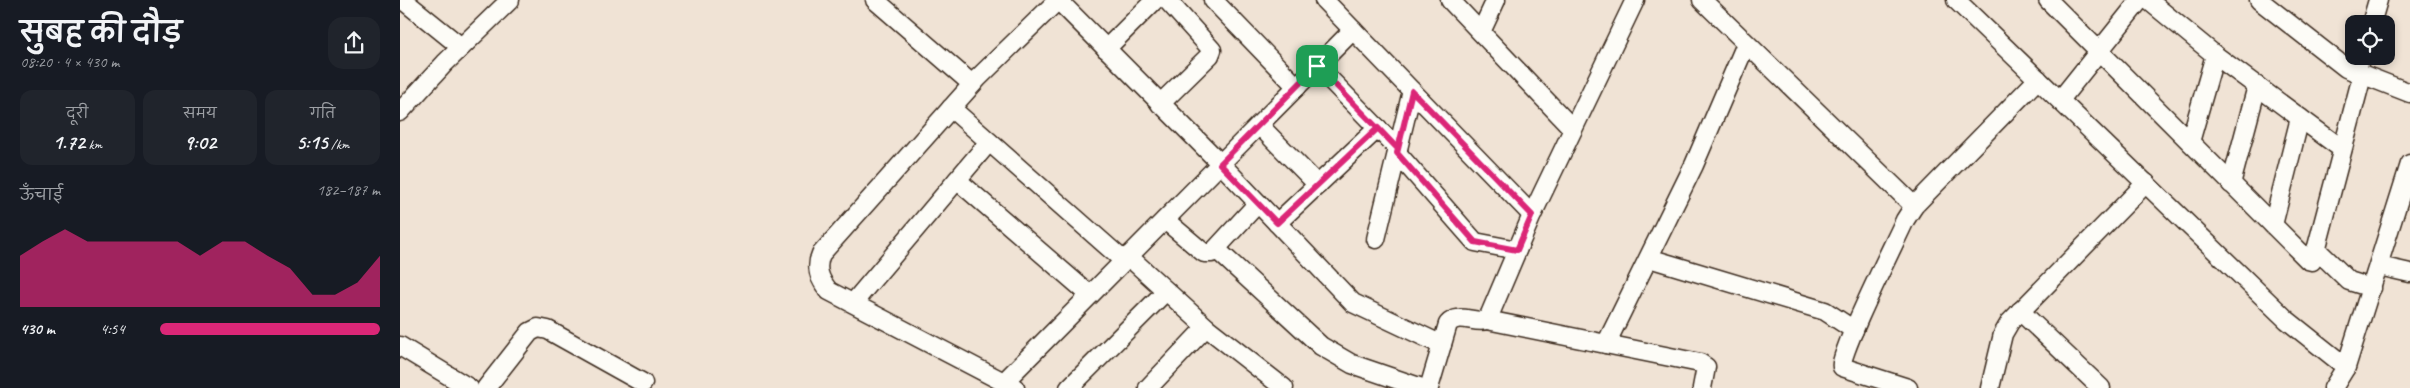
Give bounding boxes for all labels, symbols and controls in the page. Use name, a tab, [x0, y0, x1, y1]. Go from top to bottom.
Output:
text: सुबह की दौड़	[20, 15, 182, 50]
map controls	[2345, 15, 2395, 65]
button: locate	[2345, 15, 2395, 65]
button: share	[328, 17, 380, 69]
pin	[1296, 45, 1338, 87]
text: 08:20 · 4 × 430 m	[20, 52, 119, 72]
icon: arrive	[1303, 52, 1331, 80]
text: दूरी	[66, 105, 88, 122]
text: समय	[183, 105, 217, 122]
text: गति	[310, 105, 335, 122]
text: 1.72	[53, 129, 85, 155]
text: 9:02	[184, 129, 216, 155]
text: 5:15	[296, 129, 328, 155]
text: km	[85, 136, 102, 153]
text: /km	[328, 136, 349, 153]
text: 182–187 m	[317, 180, 380, 200]
text: ऊँचाई	[20, 185, 63, 205]
text: 430 m	[20, 319, 55, 339]
text: 4:54	[100, 319, 125, 339]

